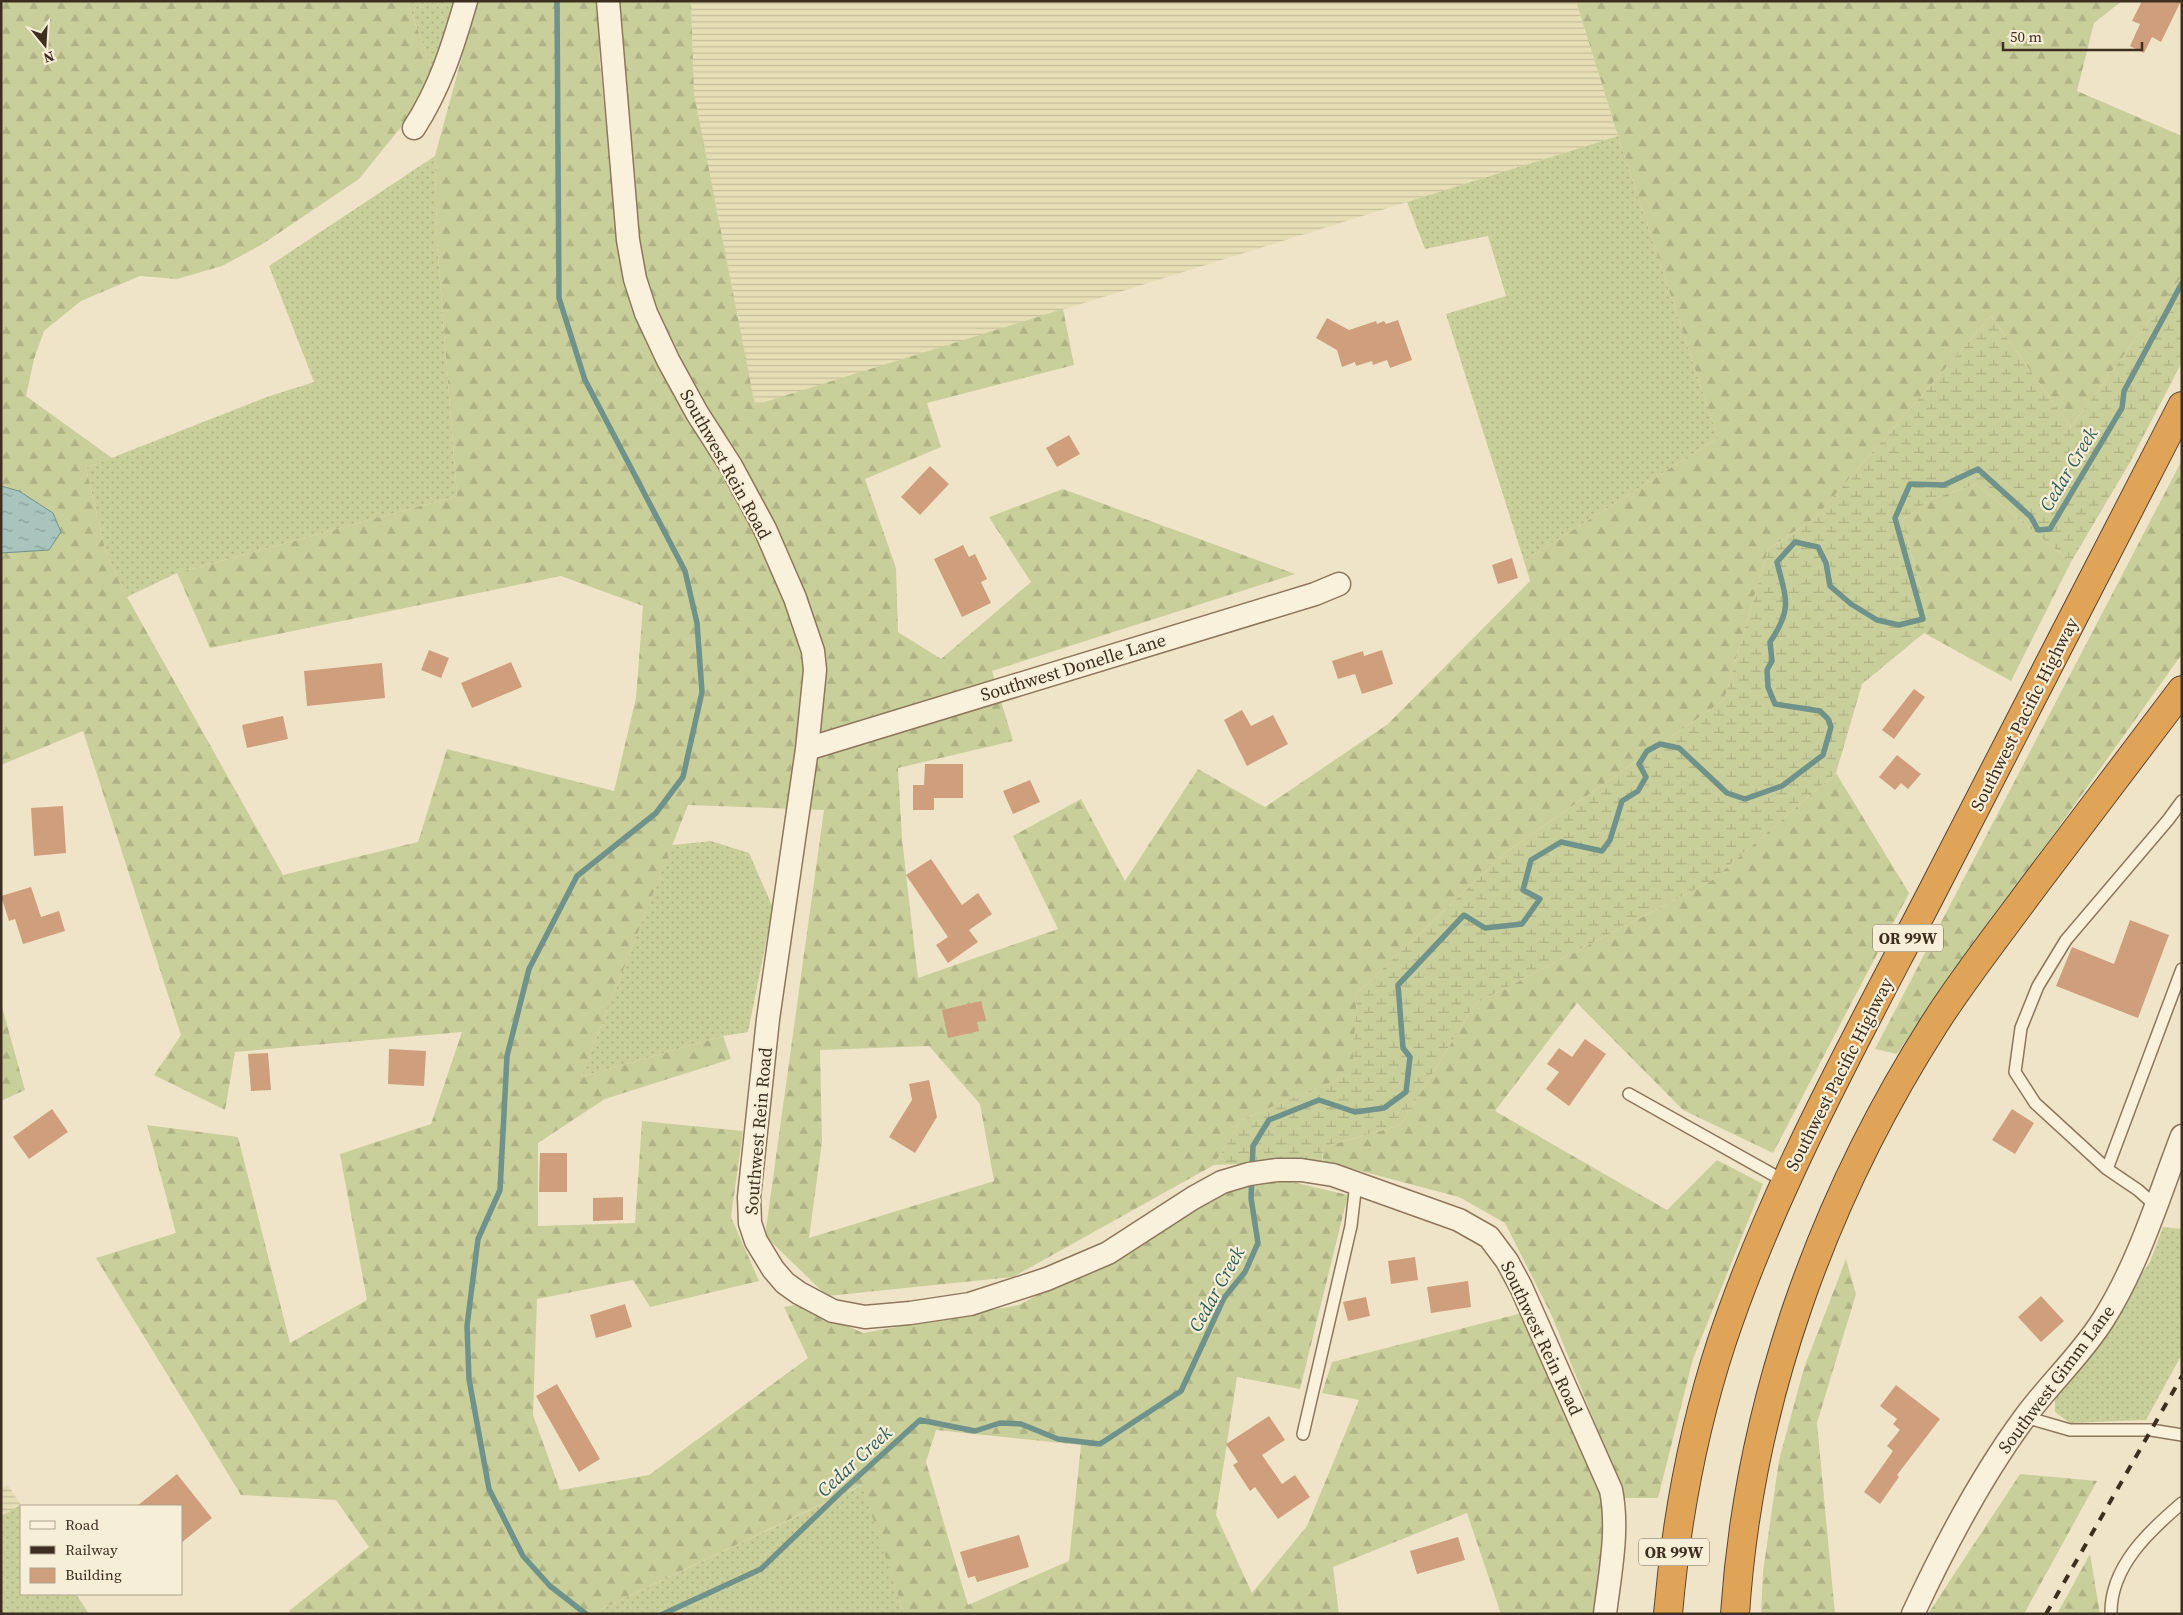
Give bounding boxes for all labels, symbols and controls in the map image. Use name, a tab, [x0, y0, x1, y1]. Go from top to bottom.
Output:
north arrow	[20, 20, 70, 70]
scale bar	[2003, 20, 2142, 52]
text: 50 m	[2010, 26, 2042, 47]
text: N	[41, 46, 57, 68]
street label: Southwest Rein Road	[674, 384, 778, 544]
water label: Cedar Creek	[2033, 422, 2103, 516]
street label: Southwest Pacific Highway	[1964, 612, 2084, 815]
street label: Southwest Donelle Lane	[977, 627, 1169, 707]
road number: OR 99W	[1873, 924, 1943, 951]
street label: Southwest Pacific Highway	[1779, 972, 1899, 1175]
street label: Southwest Rein Road	[738, 1046, 778, 1216]
water label: Cedar Creek	[1182, 1242, 1250, 1336]
street label: Southwest Rein Road	[1495, 1257, 1589, 1419]
street label: Southwest Gimm Lane	[1992, 1300, 2120, 1458]
water label: Cedar Creek	[811, 1420, 897, 1502]
legend	[20, 1505, 182, 1595]
text: Road	[65, 1514, 99, 1535]
road number: OR 99W	[1639, 1538, 1709, 1565]
text: Railway	[65, 1539, 118, 1560]
text: Building	[65, 1564, 122, 1585]

